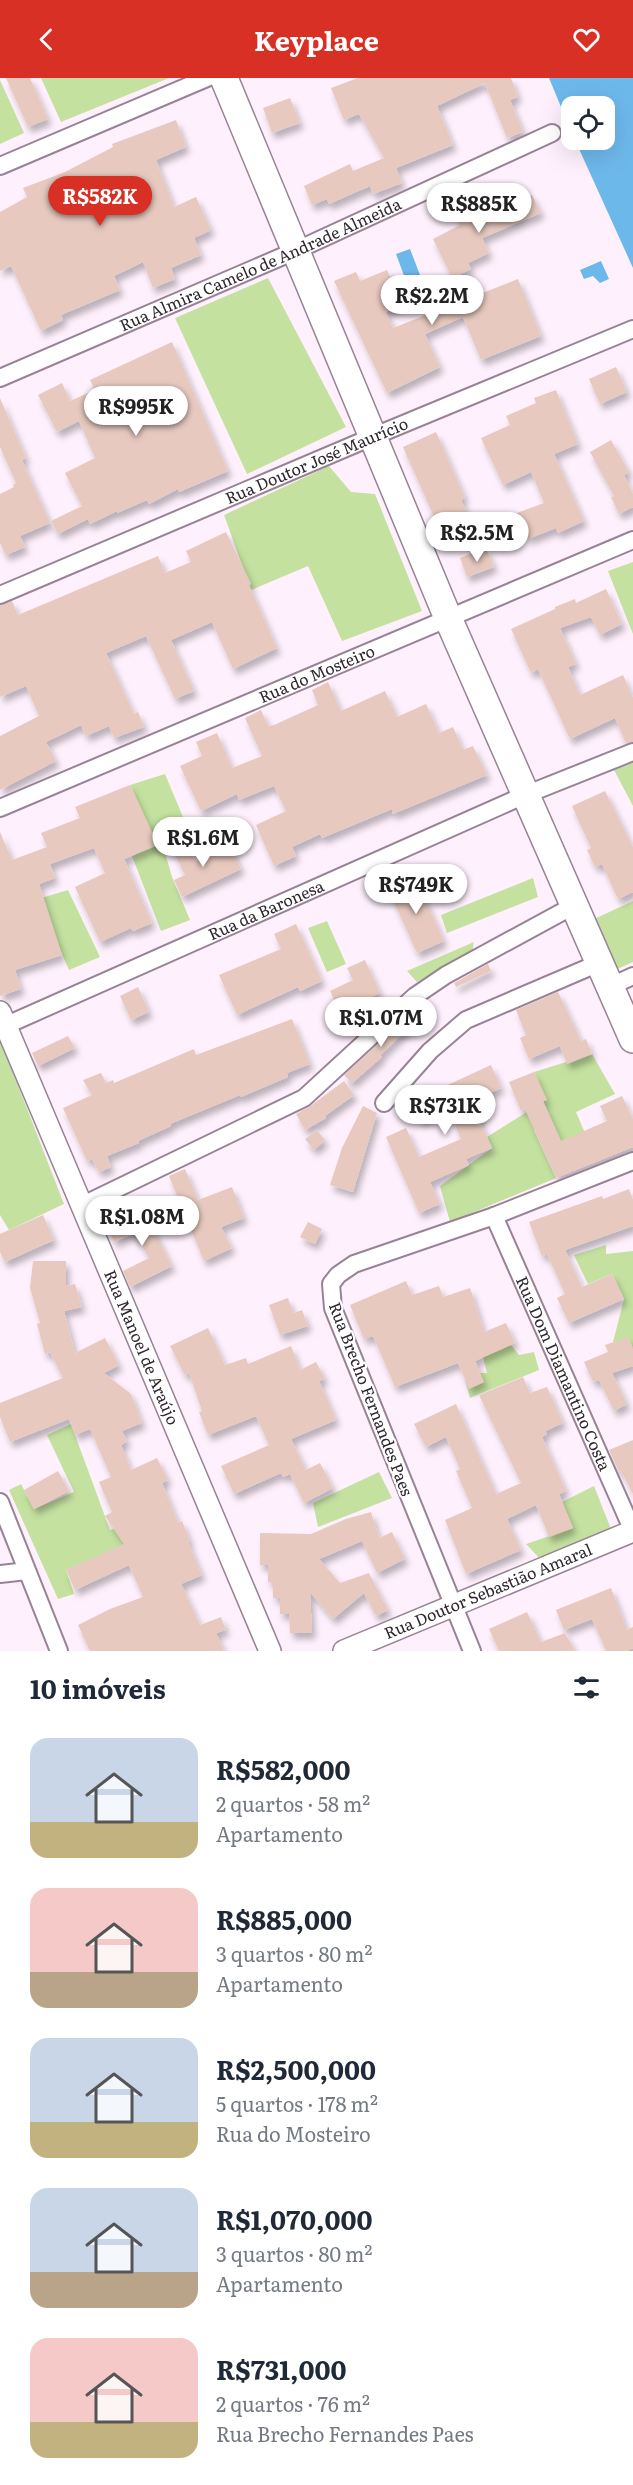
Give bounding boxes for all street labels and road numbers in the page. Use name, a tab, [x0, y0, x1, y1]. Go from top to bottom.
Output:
street label: Rua Almira Camelo de Andrade Almeida	[115, 191, 405, 336]
street label: Rua Doutor José Maurício	[221, 410, 411, 509]
street label: Rua do Mosteiro	[255, 638, 378, 708]
street label: Rua da Baronesa	[204, 873, 328, 945]
street label: Rua Manoel de Araújo	[99, 1266, 186, 1428]
street label: Rua Dom Diamantino Costa	[511, 1272, 618, 1474]
street label: Rua Brecho Fernandes Paes	[324, 1298, 420, 1499]
street label: Rua Doutor Sebastião Amaral	[380, 1536, 595, 1644]

